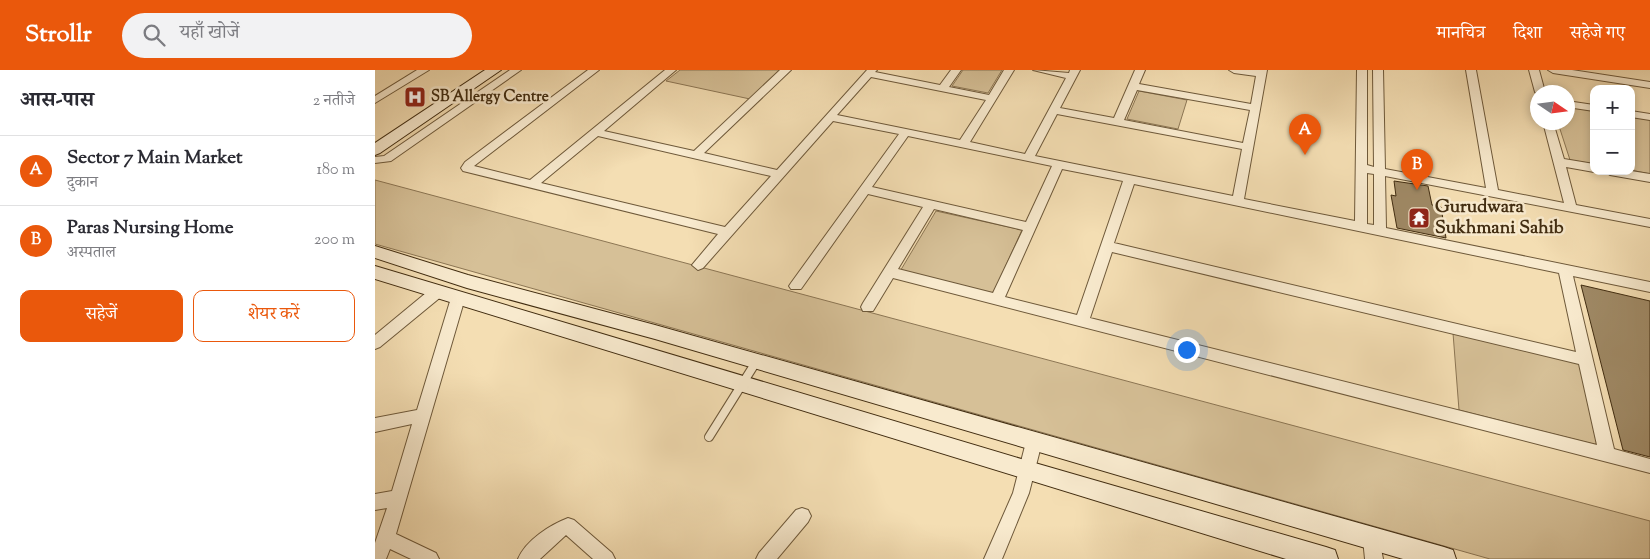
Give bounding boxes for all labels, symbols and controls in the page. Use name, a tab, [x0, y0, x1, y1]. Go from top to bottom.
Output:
search box	[122, 13, 472, 58]
text: Strollr	[25, 18, 92, 52]
text: यहाँ खोजें	[180, 20, 239, 47]
icon: search	[140, 21, 168, 49]
text: मानचित्र	[1437, 21, 1485, 47]
text: दिशा	[1513, 21, 1542, 47]
text: सहेजे गए	[1570, 21, 1625, 47]
hospital icon: SB Allergy Centre	[403, 85, 427, 109]
north arrow	[1530, 85, 1575, 130]
map controls	[1590, 85, 1635, 175]
button: +	[1590, 85, 1635, 130]
text: आस-पास	[20, 86, 94, 116]
place label: SB Allergy Centre	[431, 87, 549, 108]
text: 2 नतीजे	[313, 90, 355, 113]
pin: A	[1289, 114, 1321, 155]
button: −	[1590, 130, 1635, 175]
text: Sector 7 Main Market	[67, 145, 242, 172]
pin: B	[1401, 149, 1433, 190]
text: A	[30, 159, 43, 182]
text: 180 m	[316, 159, 355, 182]
text: दुकान	[67, 172, 98, 195]
place label: Gurudwara Sukhmani Sahib	[1435, 195, 1564, 242]
temple icon: Gurudwara Sukhmani Sahib	[1407, 206, 1431, 230]
text: Paras Nursing Home	[67, 215, 234, 242]
text: B	[31, 229, 41, 252]
text: 200 m	[314, 229, 355, 252]
text: अस्पताल	[67, 242, 116, 265]
button: सहेजें	[20, 290, 183, 342]
button: शेयर करें	[193, 290, 355, 342]
your location	[1174, 337, 1200, 363]

